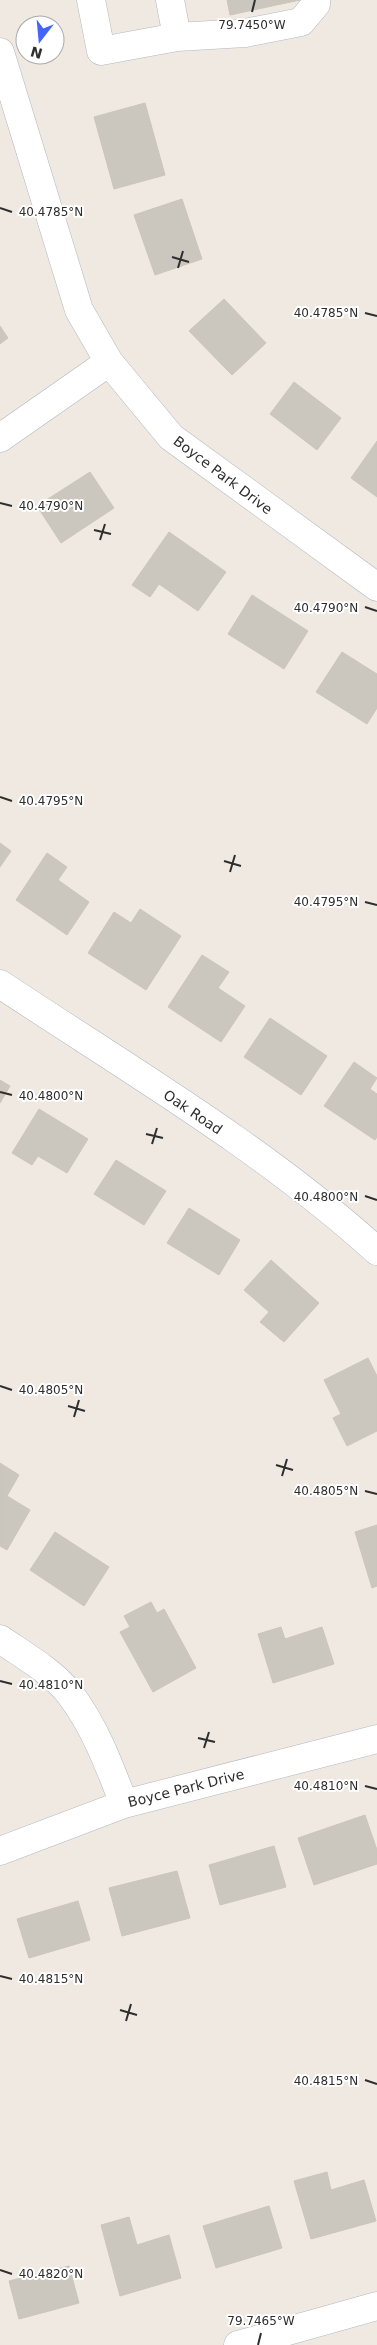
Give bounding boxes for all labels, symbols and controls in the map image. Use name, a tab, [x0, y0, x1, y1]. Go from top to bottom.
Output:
north arrow	[15, 15, 65, 65]
text: 79.7450°W	[218, 18, 286, 32]
text: N	[29, 43, 44, 62]
text: 40.4785°N	[19, 205, 83, 219]
text: 40.4785°N	[294, 306, 358, 320]
street label: Boyce Park Drive	[171, 433, 275, 517]
text: 40.4790°N	[19, 499, 83, 513]
text: 40.4790°N	[294, 601, 358, 615]
text: 40.4795°N	[19, 794, 83, 808]
text: 40.4795°N	[294, 895, 358, 909]
street label: Oak Road	[161, 1087, 225, 1137]
text: 40.4800°N	[19, 1089, 83, 1103]
text: 40.4800°N	[294, 1190, 358, 1204]
text: 40.4805°N	[19, 1383, 83, 1397]
text: 40.4805°N	[294, 1484, 358, 1498]
text: 40.4810°N	[19, 1678, 83, 1692]
street label: Boyce Park Drive	[126, 1766, 246, 1810]
text: 40.4810°N	[294, 1779, 358, 1793]
text: 40.4815°N	[19, 1972, 83, 1986]
text: 40.4815°N	[294, 2074, 358, 2088]
text: 40.4820°N	[19, 2267, 83, 2281]
text: 79.7465°W	[227, 2314, 295, 2328]

